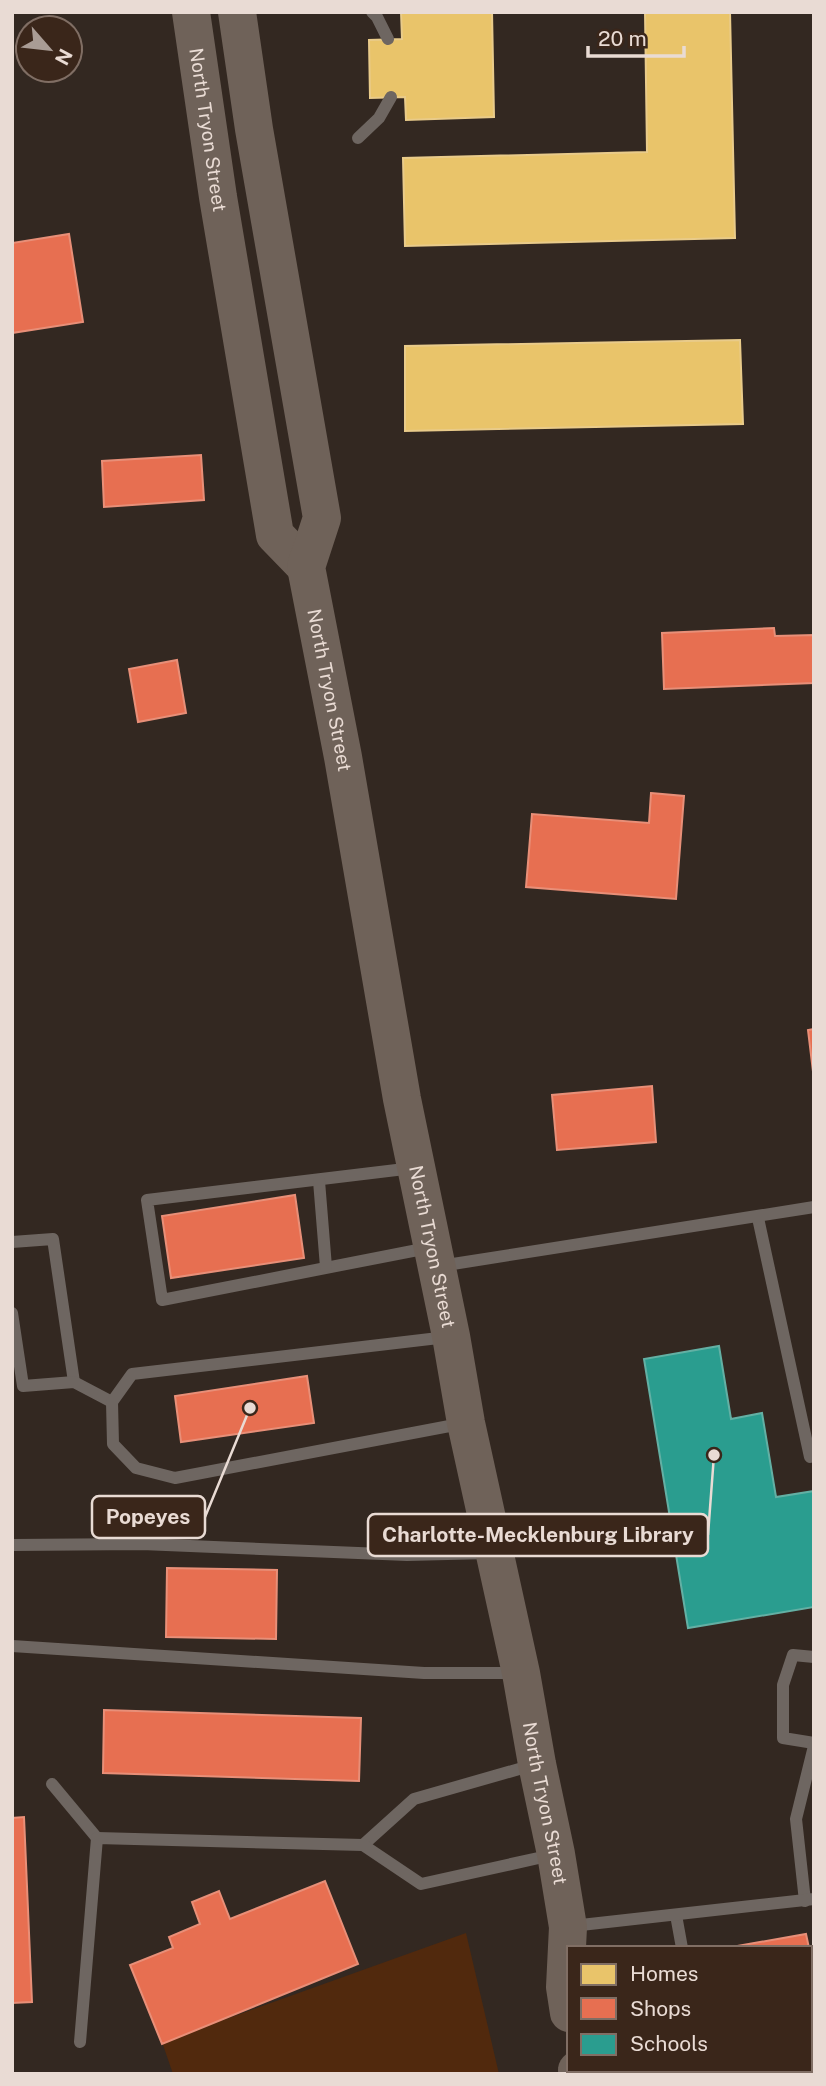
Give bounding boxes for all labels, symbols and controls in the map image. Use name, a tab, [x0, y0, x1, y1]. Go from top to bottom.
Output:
north arrow	[14, 14, 84, 84]
scale bar	[588, 14, 684, 58]
text: 20 m	[598, 26, 647, 51]
text: N	[51, 45, 77, 69]
street label: North Tryon Street	[185, 46, 231, 213]
street label: North Tryon Street	[303, 607, 356, 773]
street label: North Tryon Street	[405, 1163, 460, 1330]
callout: Popeyes	[92, 1496, 205, 1538]
text: Popeyes	[106, 1504, 190, 1529]
callout: Charlotte-Mecklenburg Library	[368, 1514, 708, 1556]
text: Charlotte-Mecklenburg Library	[382, 1522, 694, 1547]
street label: North Tryon Street	[519, 1720, 572, 1886]
legend	[567, 1946, 812, 2072]
text: Homes	[630, 1961, 698, 1986]
text: Shops	[630, 1996, 691, 2021]
text: Schools	[630, 2031, 708, 2056]

